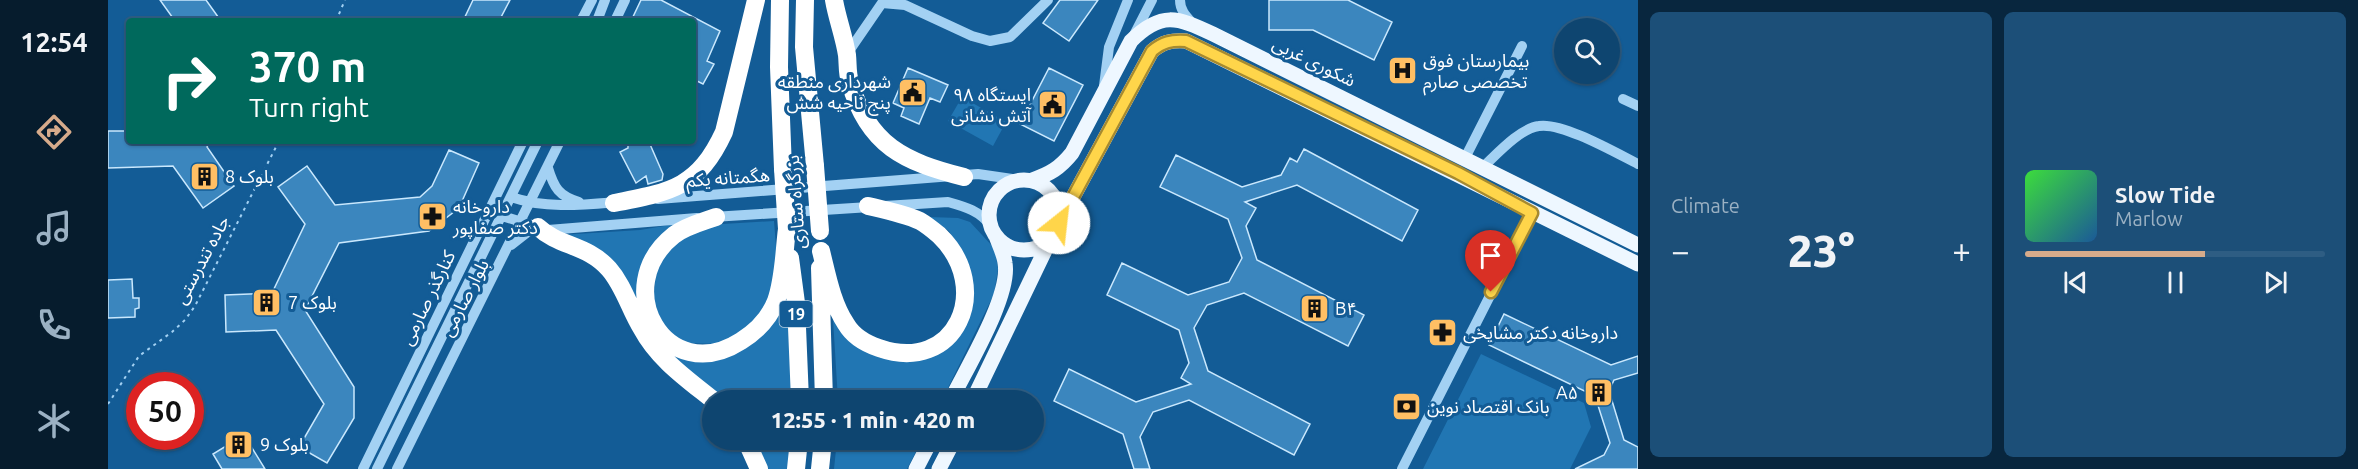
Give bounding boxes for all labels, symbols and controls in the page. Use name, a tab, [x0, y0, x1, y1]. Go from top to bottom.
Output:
map controls	[1554, 18, 1620, 84]
button: search	[1554, 18, 1620, 84]
text: 12:54	[20, 27, 88, 57]
street label: شکوری غربی	[1269, 32, 1359, 92]
icon: right	[150, 42, 228, 120]
text: 370 m	[249, 43, 366, 90]
place label: بیمارستان فوق تخصصی صارم	[1423, 50, 1529, 96]
hospital icon: بیمارستان فوق تخصصی صارم	[1386, 55, 1418, 87]
place label: شهرداری منطقه پنج ناحیه شش	[778, 71, 891, 116]
public building icon: شهرداری منطقه پنج ناحیه شش	[896, 76, 928, 108]
place label: ایستگاه ۹۸ آتش نشانی	[951, 84, 1032, 127]
public building icon: ایستگاه ۹۸ آتش نشانی	[1036, 89, 1068, 121]
text: Turn right	[249, 92, 369, 122]
icon: directions	[33, 111, 75, 153]
street label: بزرگراه ستاری	[782, 154, 810, 250]
building icon: بلوک 8	[188, 161, 220, 193]
street label: هگمتانه یکم	[685, 164, 771, 194]
place label: بلوک 8	[225, 166, 274, 188]
text: Slow Tide	[2115, 182, 2215, 207]
position arrow	[1027, 191, 1091, 255]
text: Climate	[1671, 194, 1740, 217]
place label: داروخانه دکتر صفاپور	[452, 196, 538, 239]
pharmacy icon: داروخانه دکتر صفاپور	[416, 201, 448, 233]
icon: music	[33, 207, 75, 249]
text: Marlow	[2115, 207, 2183, 230]
street label: جاده تندرستی	[169, 212, 235, 308]
text: 23°	[1787, 225, 1855, 276]
pin	[1465, 230, 1516, 292]
text: −	[1671, 232, 1690, 269]
text: +	[1952, 232, 1971, 269]
icon: arrive	[1474, 239, 1507, 272]
street label: کنارگذر صارمی	[396, 247, 461, 349]
street label: بلوار صارمی	[436, 256, 494, 340]
icon: previous	[2059, 266, 2092, 299]
icon: pause	[2159, 266, 2192, 299]
icon: next	[2259, 266, 2292, 299]
building icon: بلوک 7	[251, 287, 283, 319]
place label: بلوک 7	[288, 292, 337, 314]
building icon: B۴	[1298, 293, 1330, 325]
place label: B۴	[1335, 298, 1357, 318]
road number: 19	[780, 301, 812, 327]
icon: phone	[33, 304, 75, 346]
pharmacy icon: داروخانه دکتر مشایخی	[1426, 317, 1458, 349]
place label: داروخانه دکتر مشایخی	[1463, 322, 1618, 344]
speed limit sign: 50	[126, 372, 204, 450]
building icon: A۵	[1583, 377, 1615, 409]
place label: A۵	[1556, 382, 1578, 402]
bank icon: بانک اقتصاد نوین	[1390, 391, 1422, 423]
place label: بانک اقتصاد نوین	[1427, 396, 1550, 418]
icon: climate	[33, 400, 75, 442]
text: 12:55 · 1 min · 420 m	[771, 407, 975, 432]
building icon: بلوک 9	[223, 429, 255, 461]
place label: بلوک 9	[260, 434, 309, 456]

